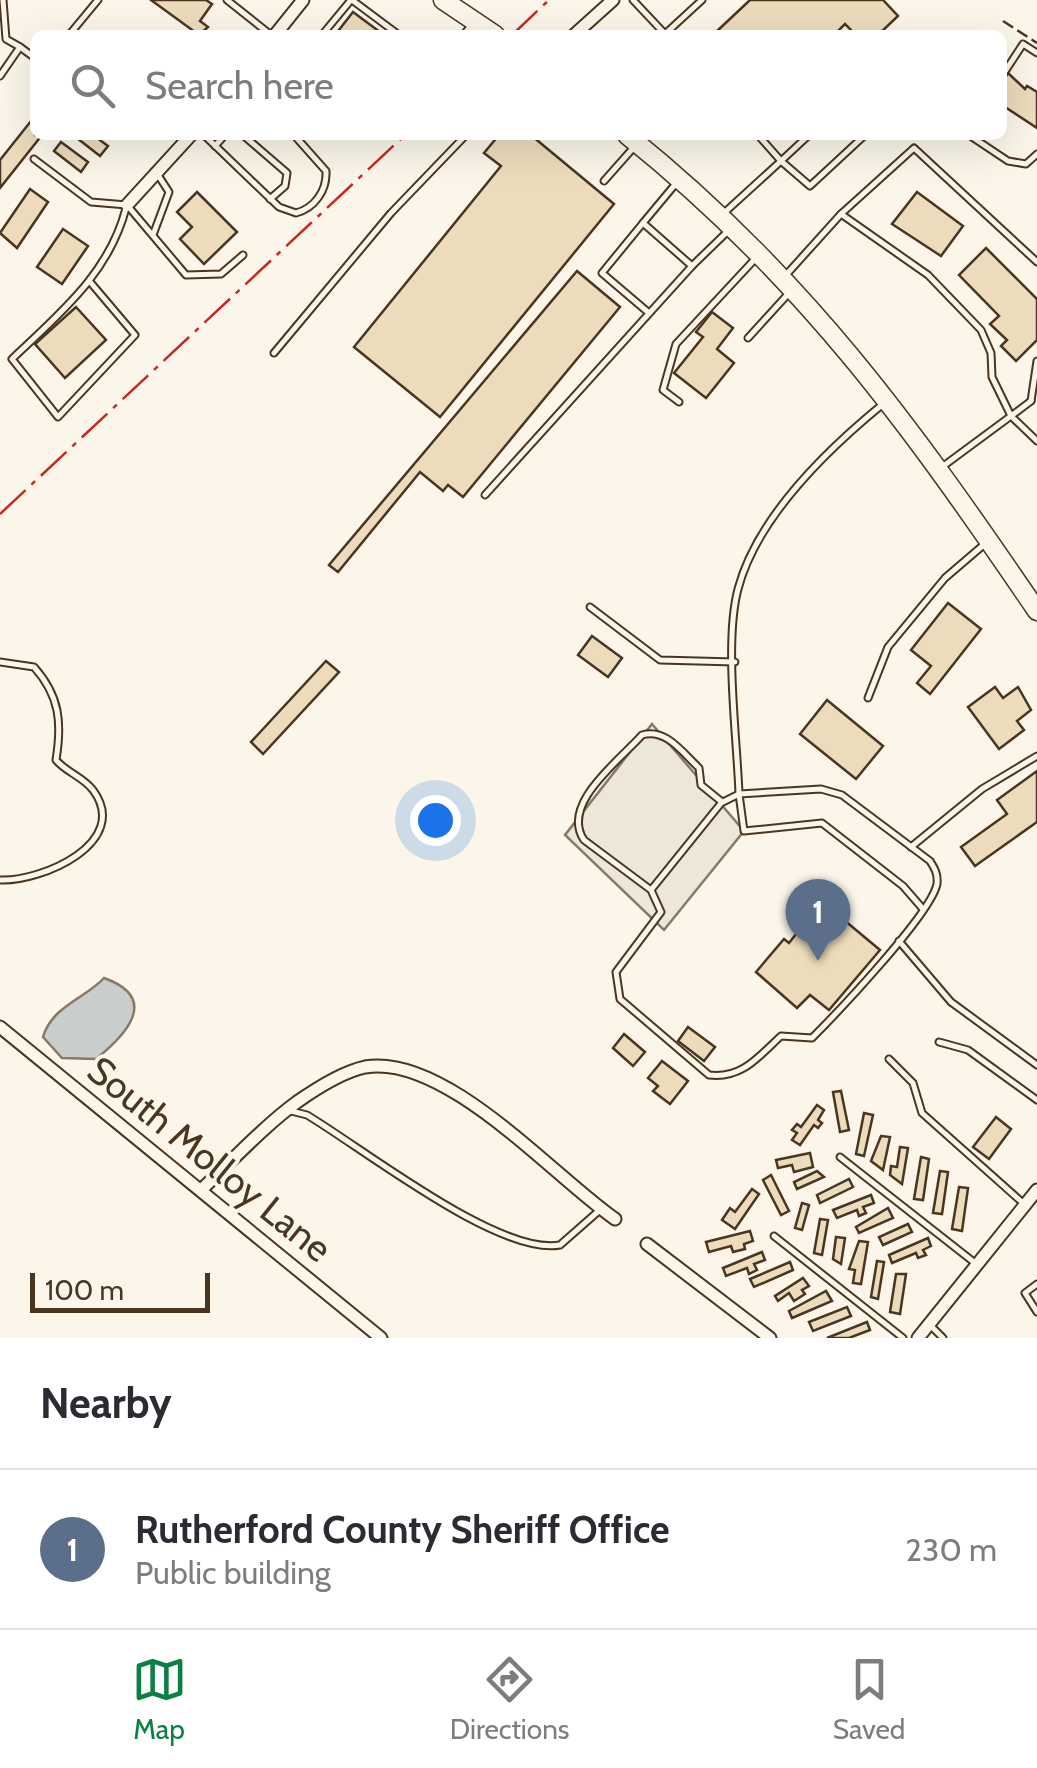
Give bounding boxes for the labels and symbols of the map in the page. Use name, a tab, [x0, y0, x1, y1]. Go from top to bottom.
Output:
your location	[410, 795, 461, 846]
pin: 1	[786, 878, 850, 961]
street label: South Molloy Lane	[79, 1046, 341, 1272]
scale bar	[30, 1268, 210, 1312]

